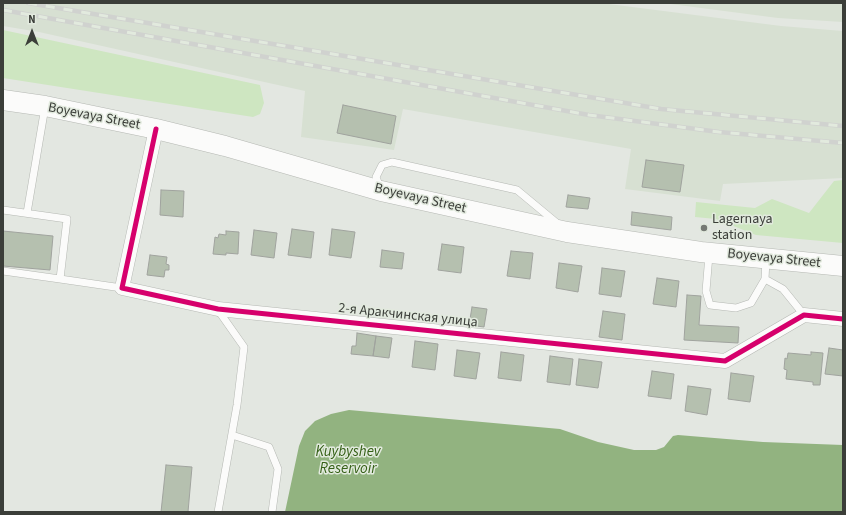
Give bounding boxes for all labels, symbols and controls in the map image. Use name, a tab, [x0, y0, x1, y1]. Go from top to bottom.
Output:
north arrow	[12, 12, 52, 52]
text: N	[28, 12, 36, 27]
street label: Boyevaya Street	[46, 100, 142, 134]
street label: Boyevaya Street	[372, 180, 468, 218]
place label: Lagernaya station	[712, 212, 773, 244]
marker: Lagernaya station	[699, 223, 709, 233]
street label: Boyevaya Street	[726, 246, 822, 272]
street label: 2-я Аракчинская улица	[338, 300, 478, 332]
water label: Kuybyshev Reservoir	[316, 444, 380, 479]

